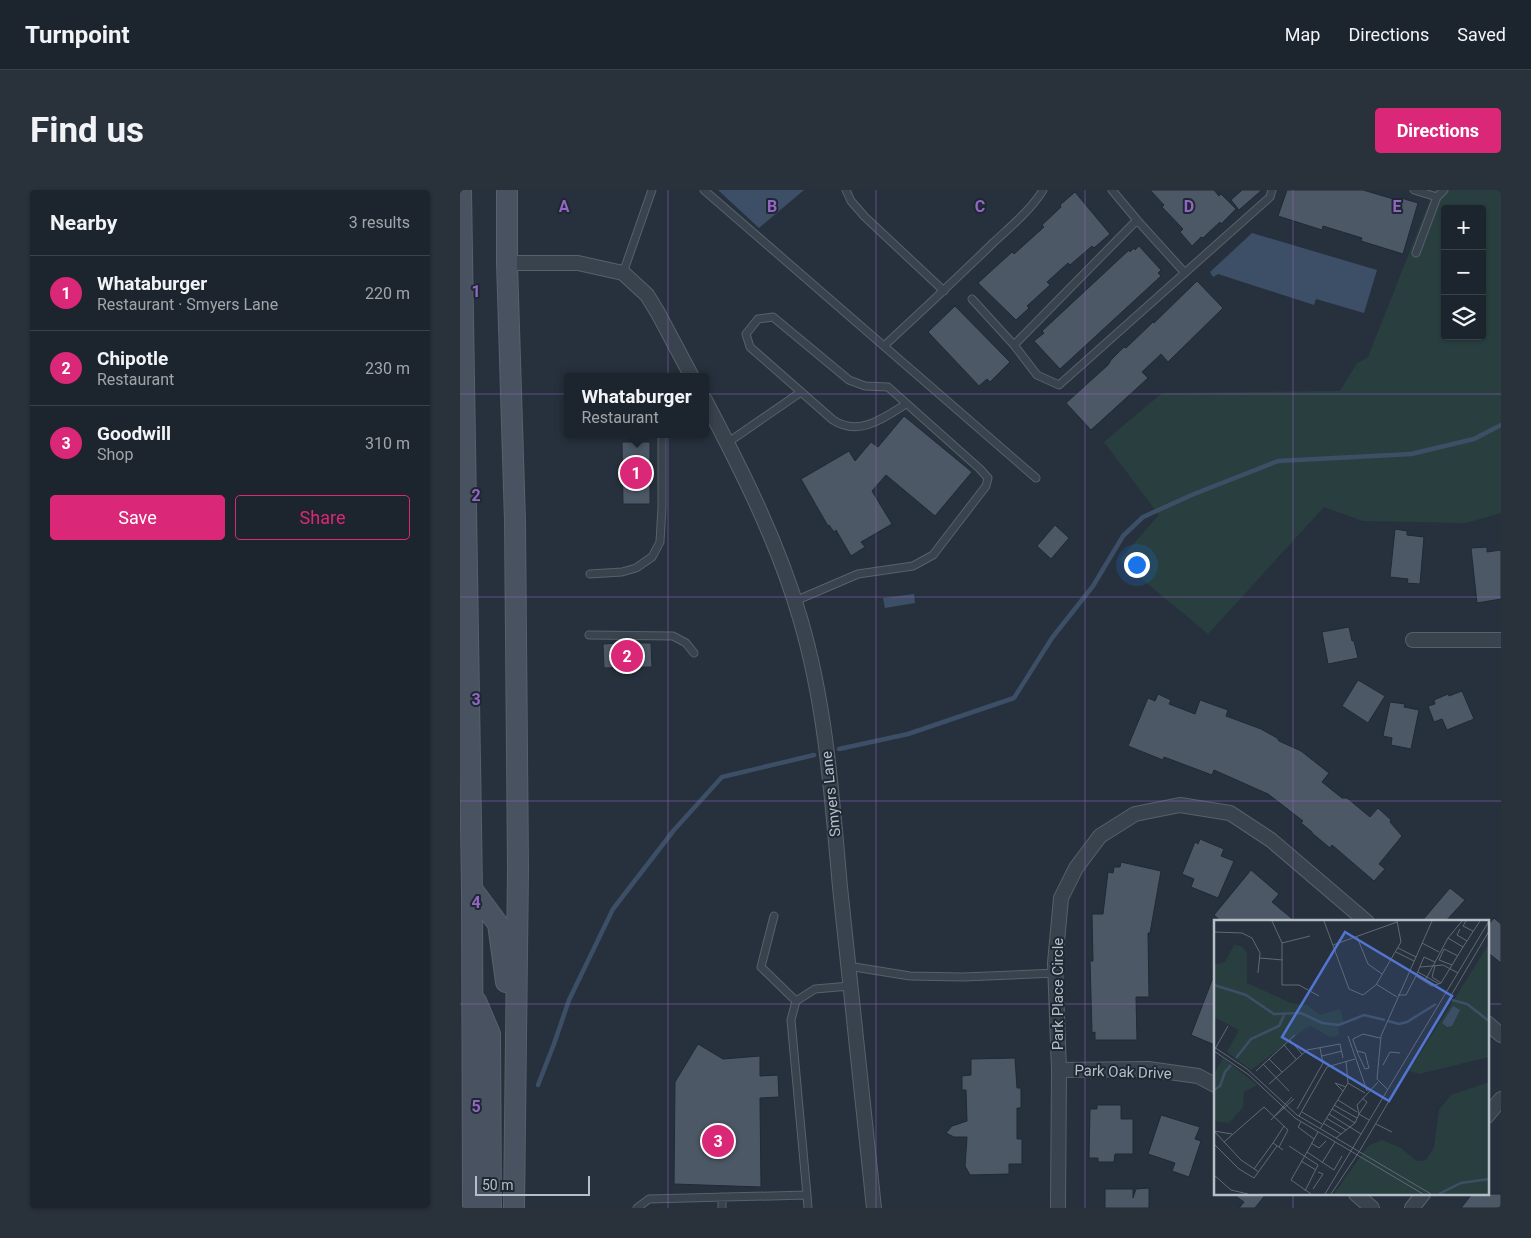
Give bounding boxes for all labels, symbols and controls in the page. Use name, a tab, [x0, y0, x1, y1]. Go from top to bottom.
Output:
text: Turnpoint	[25, 21, 130, 49]
text: Map	[1285, 24, 1320, 45]
text: Directions	[1348, 24, 1429, 45]
text: Saved	[1457, 24, 1506, 45]
button: Directions	[1375, 108, 1501, 153]
text: Find us	[30, 110, 144, 151]
text: A	[559, 197, 570, 216]
text: B	[767, 197, 777, 216]
text: C	[975, 197, 985, 216]
text: D	[1184, 197, 1194, 216]
text: E	[1393, 197, 1402, 216]
map controls	[1441, 205, 1486, 340]
button: +	[1441, 205, 1486, 250]
text: Nearby	[50, 211, 117, 235]
text: 3 results	[349, 213, 410, 232]
button: −	[1441, 250, 1486, 295]
text: Whataburger	[97, 272, 207, 295]
text: 1	[471, 282, 481, 301]
text: 1	[61, 284, 71, 303]
text: 220 m	[365, 284, 410, 303]
text: Restaurant · Smyers Lane	[97, 295, 278, 314]
button: layers	[1441, 295, 1486, 340]
text: Chipotle	[97, 347, 168, 370]
text: 2	[61, 359, 71, 378]
text: 230 m	[365, 359, 410, 378]
text: Restaurant	[97, 370, 174, 389]
popup	[564, 373, 709, 438]
text: Whataburger	[581, 385, 692, 408]
text: Restaurant	[581, 408, 659, 427]
text: Goodwill	[97, 422, 171, 445]
text: 3	[61, 434, 71, 453]
text: 310 m	[365, 434, 410, 453]
text: Shop	[97, 445, 133, 464]
pin: 1	[620, 454, 652, 492]
text: 2	[471, 486, 481, 505]
button: Save	[50, 495, 225, 540]
button: Share	[235, 495, 410, 540]
your location	[1124, 552, 1150, 578]
pin: 2	[611, 637, 643, 675]
text: 3	[471, 690, 481, 709]
street label: Smyers Lane	[818, 750, 844, 838]
text: 4	[471, 893, 481, 912]
inset map	[1214, 920, 1488, 1196]
street label: Park Place Circle	[1049, 938, 1067, 1050]
street label: Park Oak Drive	[1074, 1061, 1172, 1083]
text: 5	[471, 1097, 481, 1116]
pin: 3	[702, 1122, 734, 1160]
scale bar	[475, 1173, 590, 1196]
text: 50 m	[482, 1177, 514, 1193]

